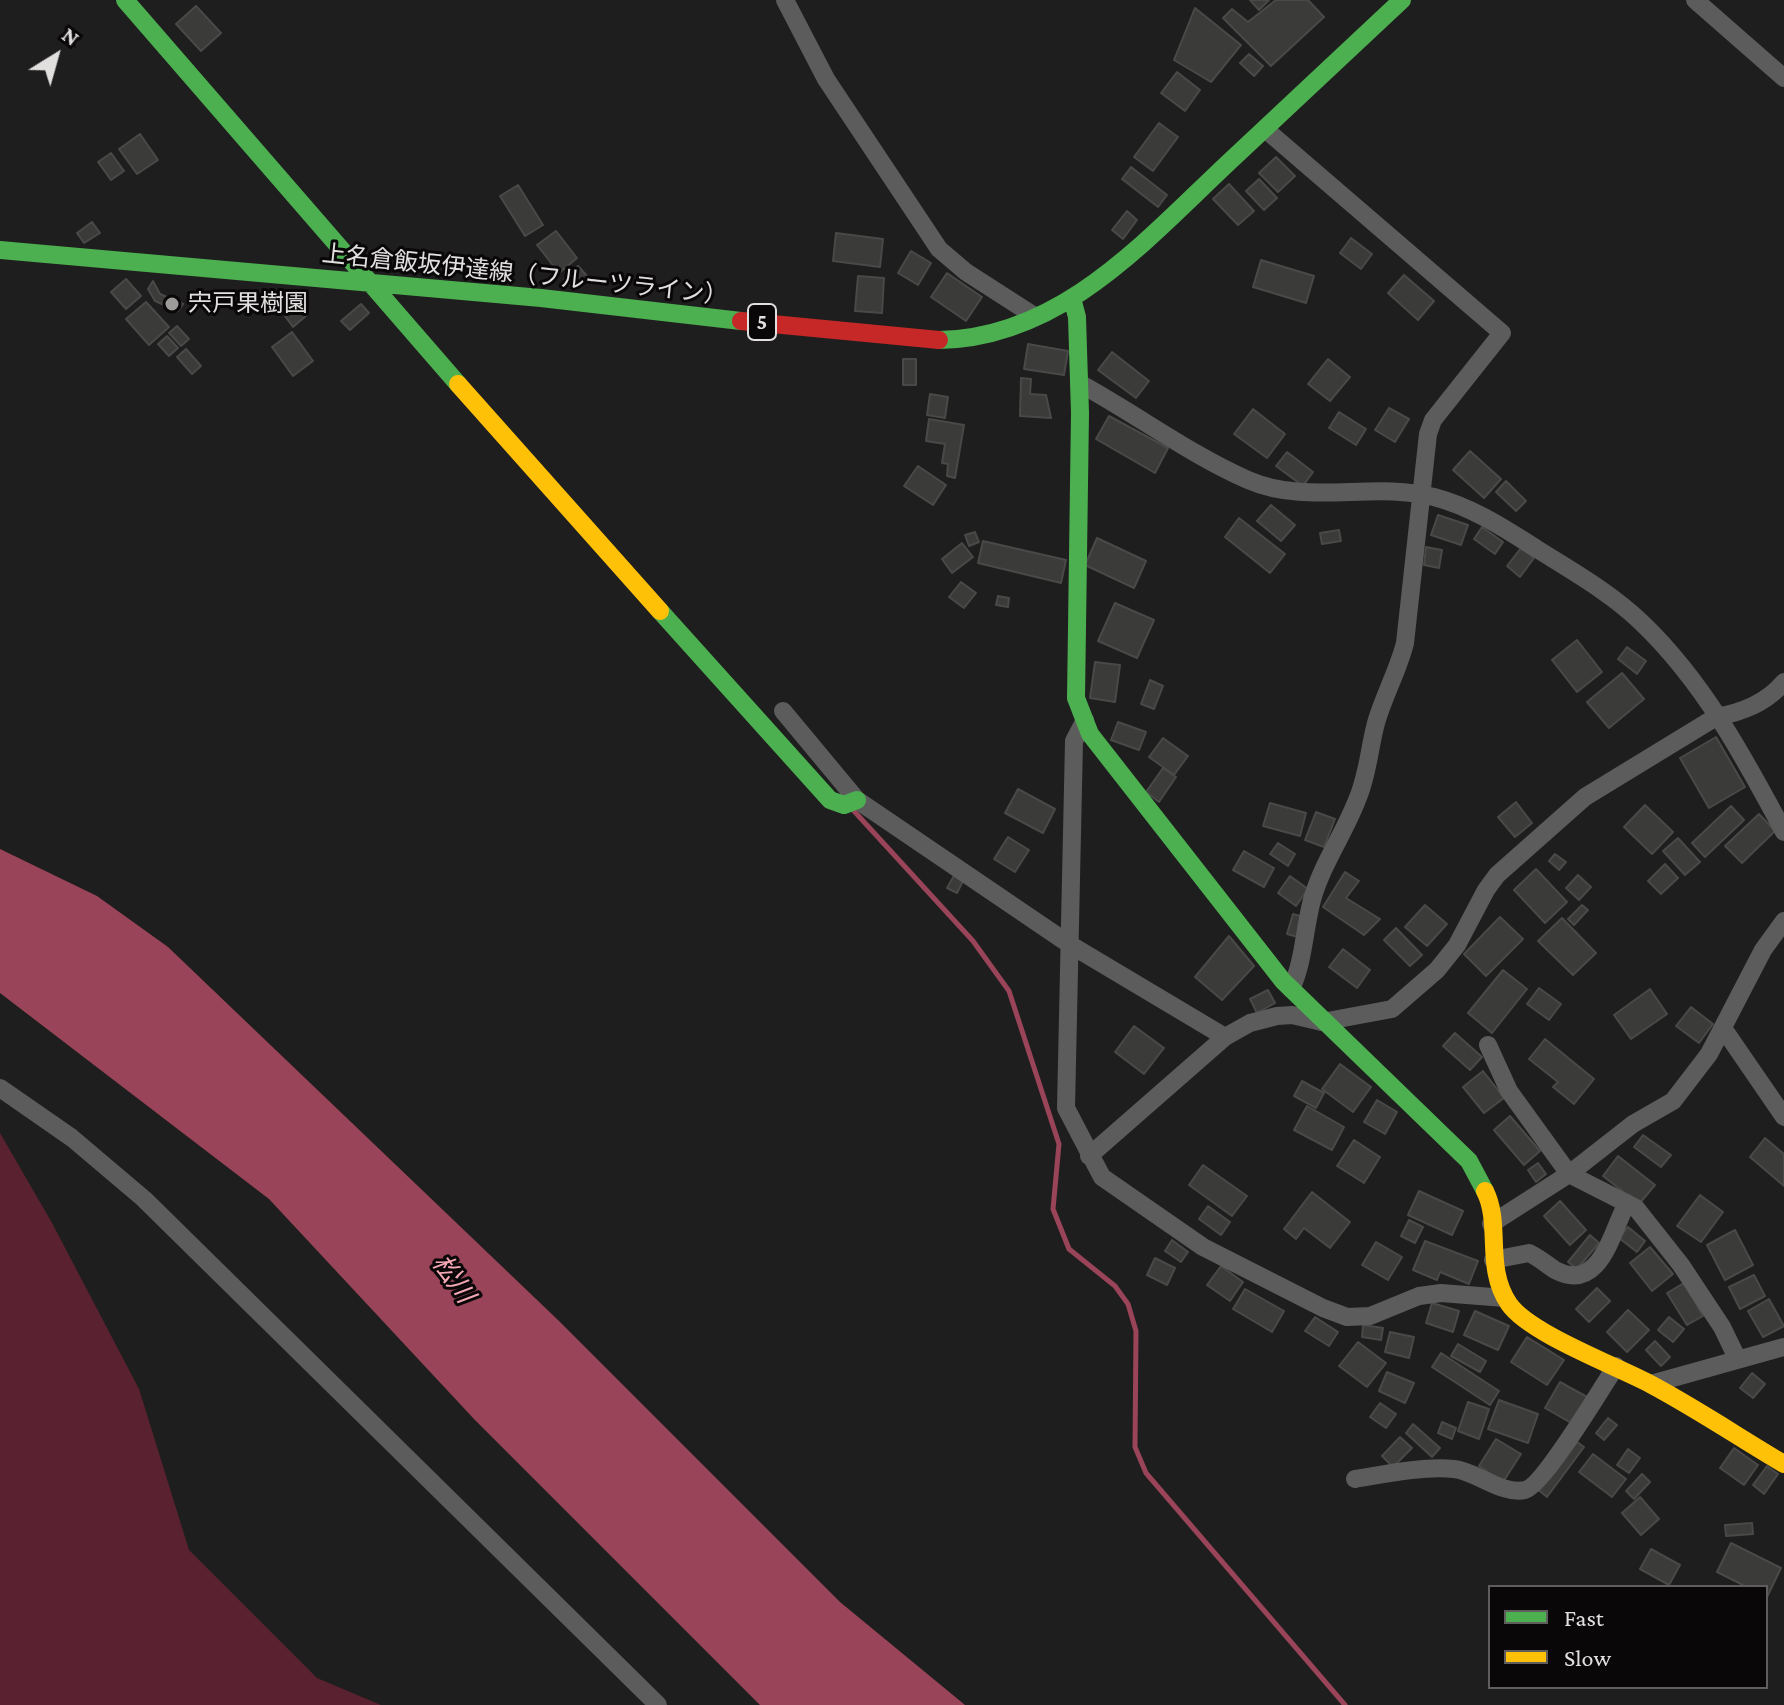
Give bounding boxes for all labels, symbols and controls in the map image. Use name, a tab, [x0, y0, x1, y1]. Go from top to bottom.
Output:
north arrow	[16, 16, 96, 96]
text: N	[57, 22, 84, 51]
street label: 上名倉飯坂伊達線（フルーツライン）	[321, 239, 729, 311]
place label: 宍戸果樹園	[188, 290, 308, 318]
marker: 宍戸果樹園	[163, 295, 181, 313]
road number: 5	[748, 304, 776, 340]
water label: 松川	[425, 1249, 481, 1309]
legend	[1488, 1585, 1768, 1689]
text: Fast	[1564, 1604, 1604, 1631]
text: Slow	[1564, 1644, 1611, 1671]

